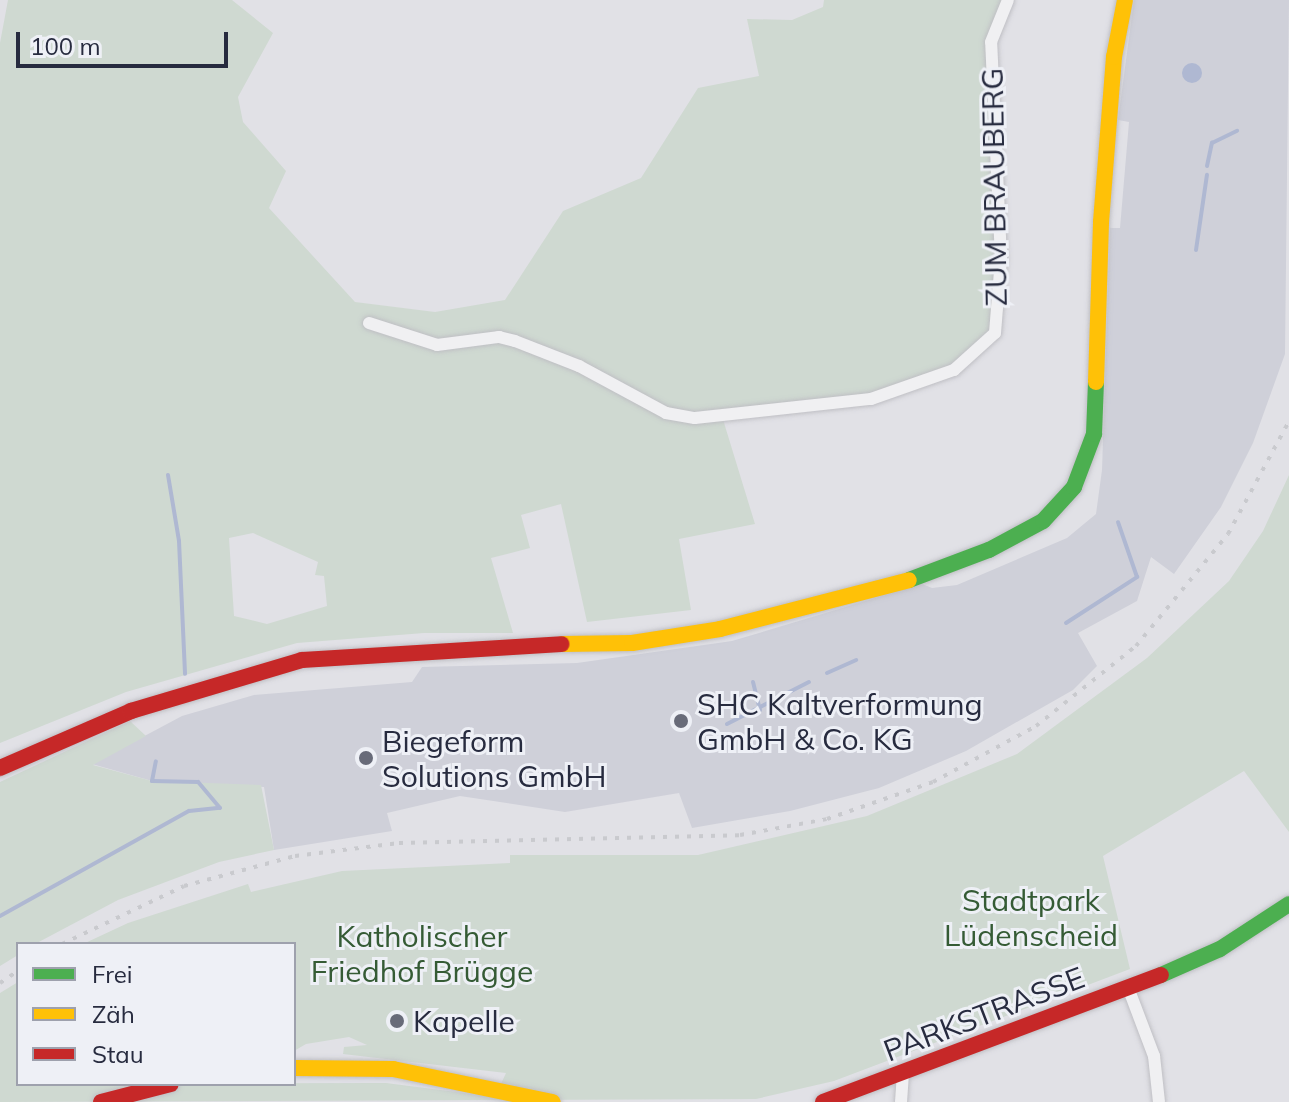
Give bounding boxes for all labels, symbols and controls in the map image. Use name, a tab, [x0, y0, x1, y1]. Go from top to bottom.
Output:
scale bar	[20, 16, 232, 66]
text: 100 m	[30, 31, 101, 61]
street label: ZUM BRAUBERG	[974, 67, 1014, 307]
place label: SHC Kaltverformung GmbH & Co. KG	[697, 686, 983, 756]
marker: SHC Kaltverformung GmbH & Co. KG	[672, 712, 690, 730]
place label: Biegeform Solutions GmbH	[382, 723, 607, 794]
marker: Biegeform Solutions GmbH	[357, 749, 375, 767]
park label: Stadtpark Lüdenscheid	[944, 882, 1118, 952]
park label: Katholischer Friedhof Brügge	[311, 918, 533, 988]
legend	[16, 942, 296, 1086]
text: Frei	[92, 959, 133, 989]
street label: PARKSTRASSE	[879, 959, 1089, 1069]
text: Zäh	[92, 999, 135, 1029]
place label: Kapelle	[413, 1003, 515, 1039]
marker: Kapelle	[388, 1012, 406, 1030]
text: Stau	[92, 1039, 144, 1069]

